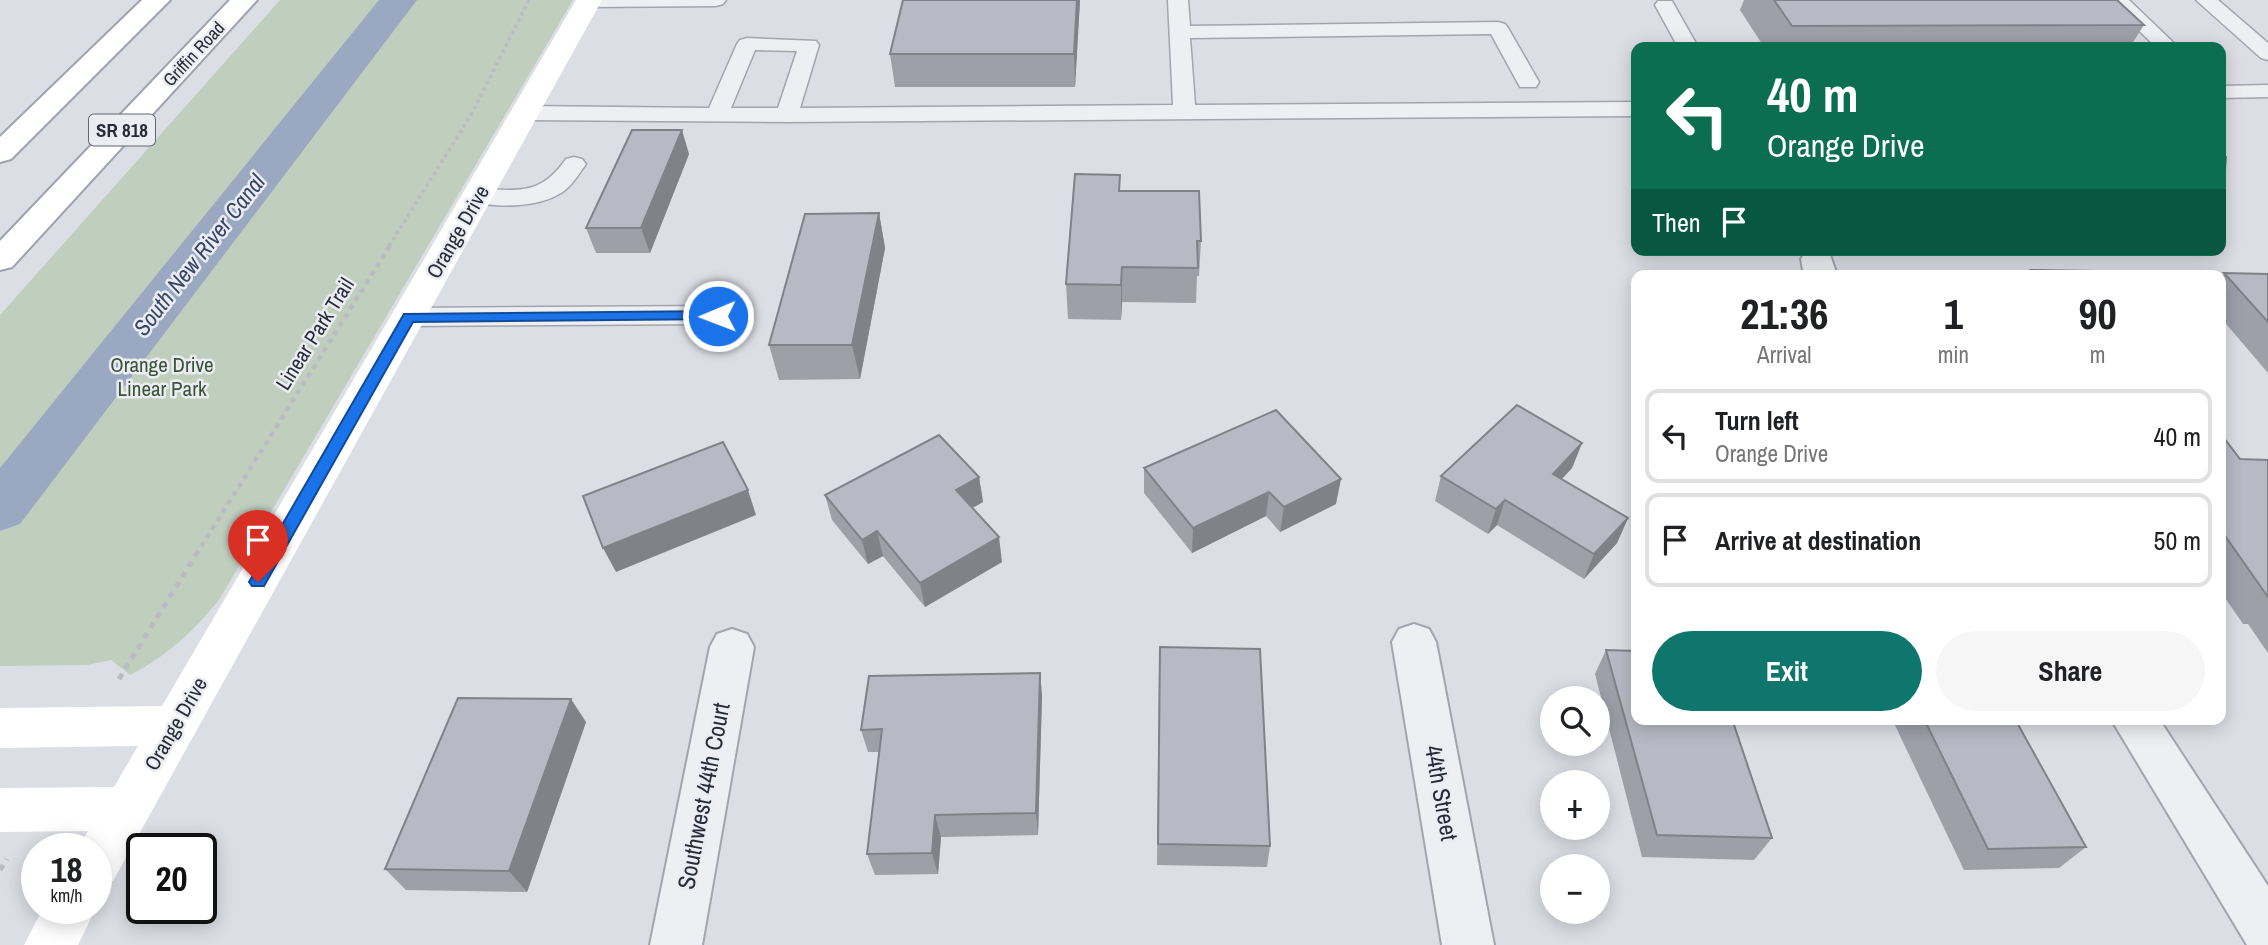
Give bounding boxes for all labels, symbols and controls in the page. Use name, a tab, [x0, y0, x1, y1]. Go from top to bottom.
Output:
street label: Griffin Road	[157, 16, 230, 91]
text: 40 m	[1767, 61, 1859, 127]
icon: left	[1652, 70, 1743, 161]
road number: SR 818	[89, 114, 155, 146]
text: Orange Drive	[1767, 124, 1925, 167]
water label: South New River Canal	[126, 167, 272, 342]
street label: Orange Drive	[419, 180, 496, 284]
icon: arrive	[1715, 203, 1753, 241]
text: Then	[1652, 205, 1701, 240]
street label: Linear Park Trail	[269, 272, 361, 395]
position arrow	[681, 279, 755, 353]
text: 21:36	[1740, 286, 1828, 342]
text: 1	[1944, 286, 1963, 342]
text: 90	[2078, 286, 2117, 342]
text: Arrival	[1757, 339, 1812, 370]
text: min	[1938, 339, 1969, 370]
text: m	[2090, 339, 2105, 370]
park label: Orange Drive Linear Park	[110, 350, 214, 403]
text: Turn left	[1715, 403, 1799, 438]
icon: left	[1656, 417, 1694, 455]
text: 40 m	[2154, 419, 2201, 454]
text: Orange Drive	[1715, 438, 1828, 469]
pin	[228, 510, 288, 582]
icon: arrive	[239, 521, 277, 559]
icon: arrive	[1656, 521, 1694, 559]
text: Arrive at destination	[1715, 523, 1921, 558]
text: 50 m	[2154, 523, 2201, 558]
button: Exit	[1652, 631, 1922, 711]
button: Share	[1936, 631, 2205, 711]
street label: Orange Drive	[137, 672, 214, 776]
map controls	[1540, 686, 1610, 924]
button: search	[1540, 686, 1610, 756]
street label: Southwest 44th Court	[669, 699, 737, 892]
street label: 44th Street	[1418, 743, 1466, 844]
button: +	[1540, 770, 1610, 840]
speed limit sign: 20	[126, 833, 217, 924]
text: 18	[51, 846, 82, 893]
button: −	[1540, 854, 1610, 924]
text: km/h	[51, 883, 83, 908]

